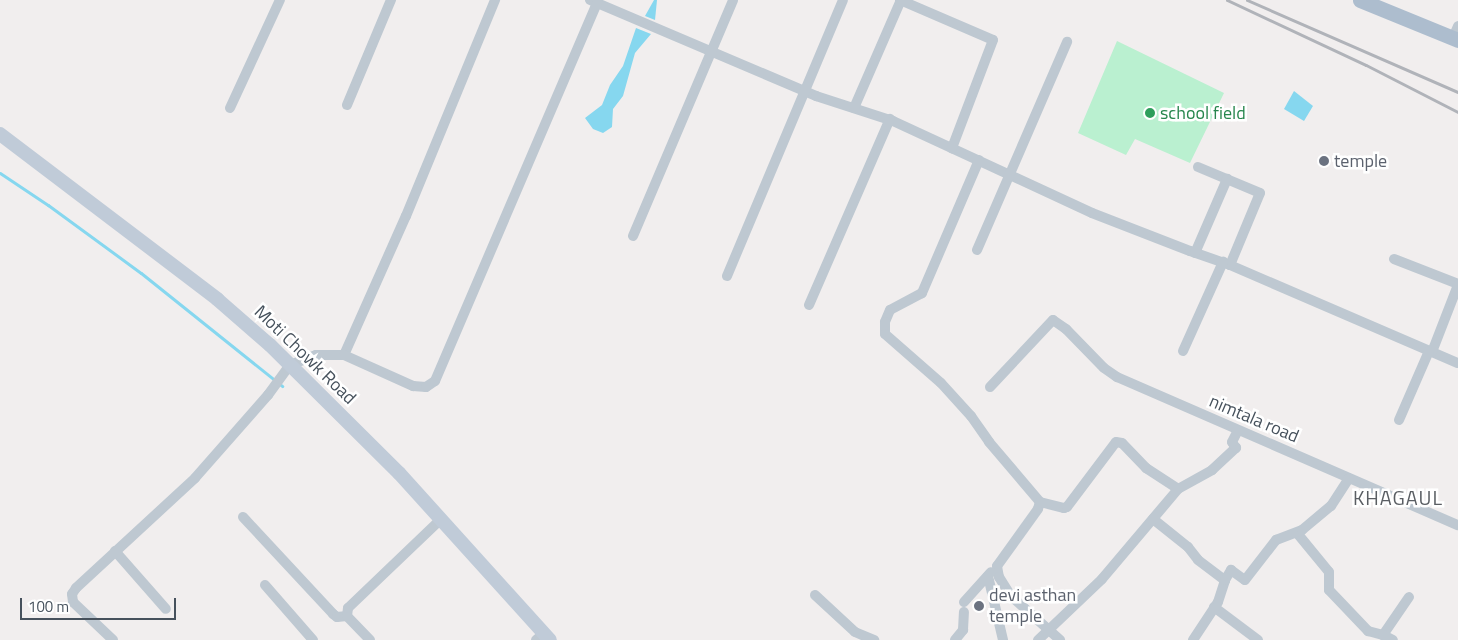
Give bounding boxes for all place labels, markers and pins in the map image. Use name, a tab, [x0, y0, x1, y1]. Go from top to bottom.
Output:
place label: school field	[1160, 102, 1246, 124]
marker: school field	[1144, 107, 1156, 119]
place label: temple	[1334, 150, 1387, 172]
marker: temple	[1318, 155, 1330, 167]
place label: devi asthan temple	[989, 585, 1076, 628]
marker: devi asthan temple	[973, 600, 985, 612]

